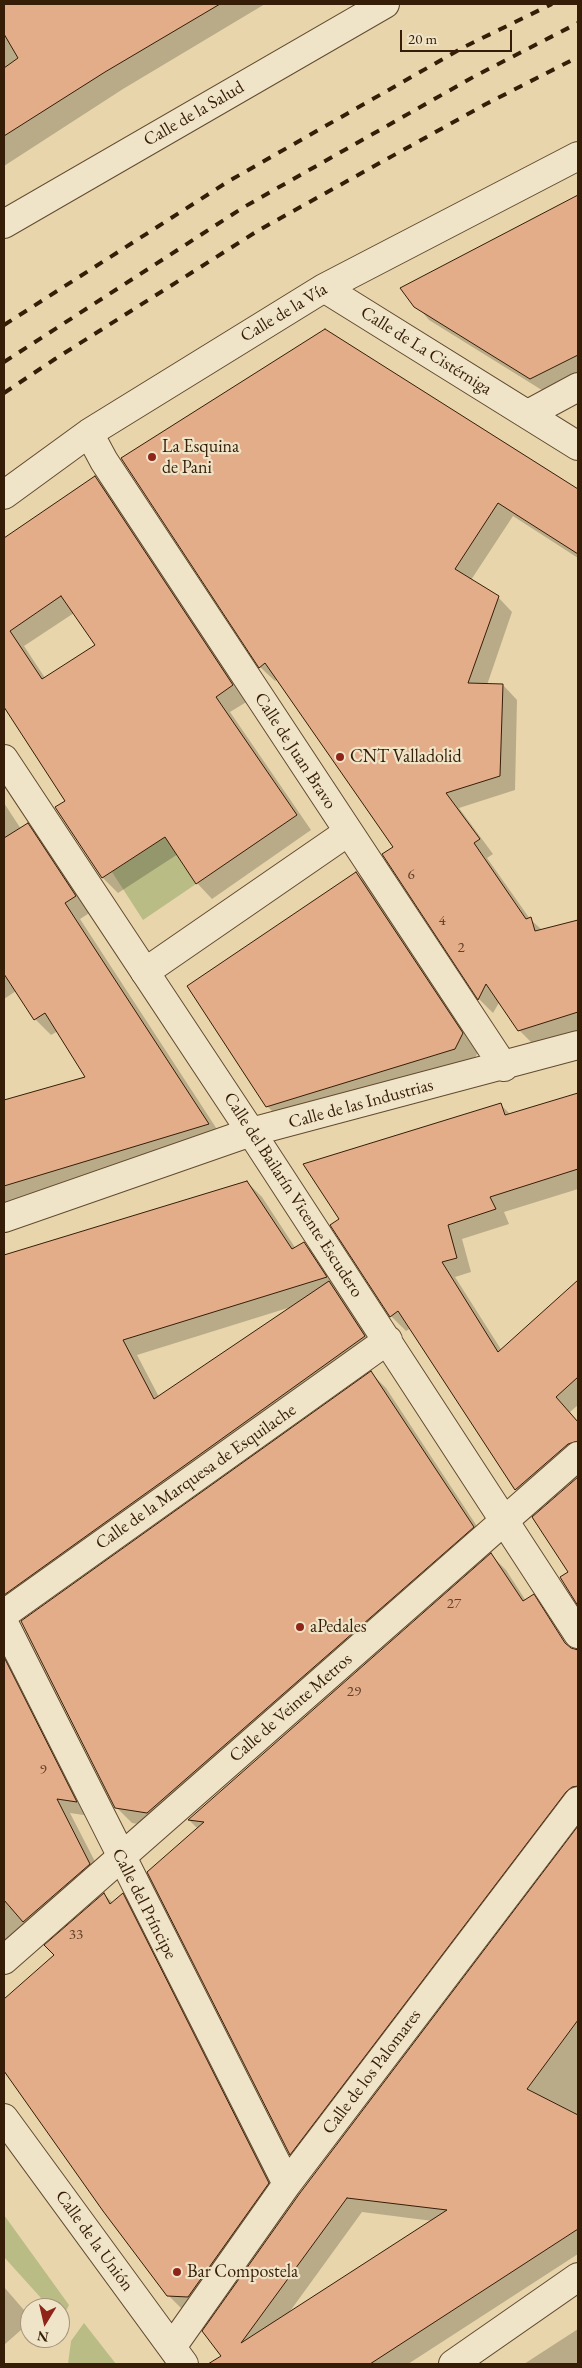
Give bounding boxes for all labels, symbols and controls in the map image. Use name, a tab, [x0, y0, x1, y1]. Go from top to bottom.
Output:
scale bar	[402, 20, 514, 52]
text: 20 m	[408, 29, 437, 48]
street label: Calle de la Salud	[140, 77, 248, 151]
street label: Calle de la Vía	[237, 279, 331, 347]
street label: Calle de La Cistérniga	[356, 302, 496, 400]
place label: La Esquina de Pani	[162, 436, 239, 478]
marker: La Esquina de Pani	[146, 451, 158, 463]
street label: Calle de Juan Bravo	[249, 689, 341, 813]
place label: CNT Valladolid	[350, 746, 462, 768]
marker: CNT Valladolid	[334, 751, 346, 763]
house number: 6	[407, 866, 415, 884]
house number: 4	[438, 912, 446, 930]
house number: 2	[457, 939, 465, 957]
street label: Calle de las Industrias	[286, 1074, 436, 1134]
street label: Calle del Bailarín Vicente Escudero	[219, 1088, 367, 1302]
street label: Calle de la Marquesa de Esquilache	[92, 1399, 300, 1555]
house number: 27	[447, 1595, 461, 1613]
place label: aPedales	[310, 1616, 367, 1638]
marker: aPedales	[294, 1621, 306, 1633]
street label: Calle de Veinte Metros	[225, 1649, 357, 1767]
house number: 29	[347, 1683, 361, 1701]
house number: 9	[39, 1761, 47, 1779]
street label: Calle del Príncipe	[107, 1845, 181, 1963]
house number: 33	[69, 1926, 83, 1944]
street label: Calle de los Palomares	[318, 2005, 426, 2139]
street label: Calle de la Unión	[50, 2186, 138, 2296]
place label: Bar Compostela	[187, 2261, 298, 2283]
marker: Bar Compostela	[171, 2266, 183, 2278]
north arrow	[20, 2298, 70, 2348]
text: N	[36, 2327, 50, 2347]

